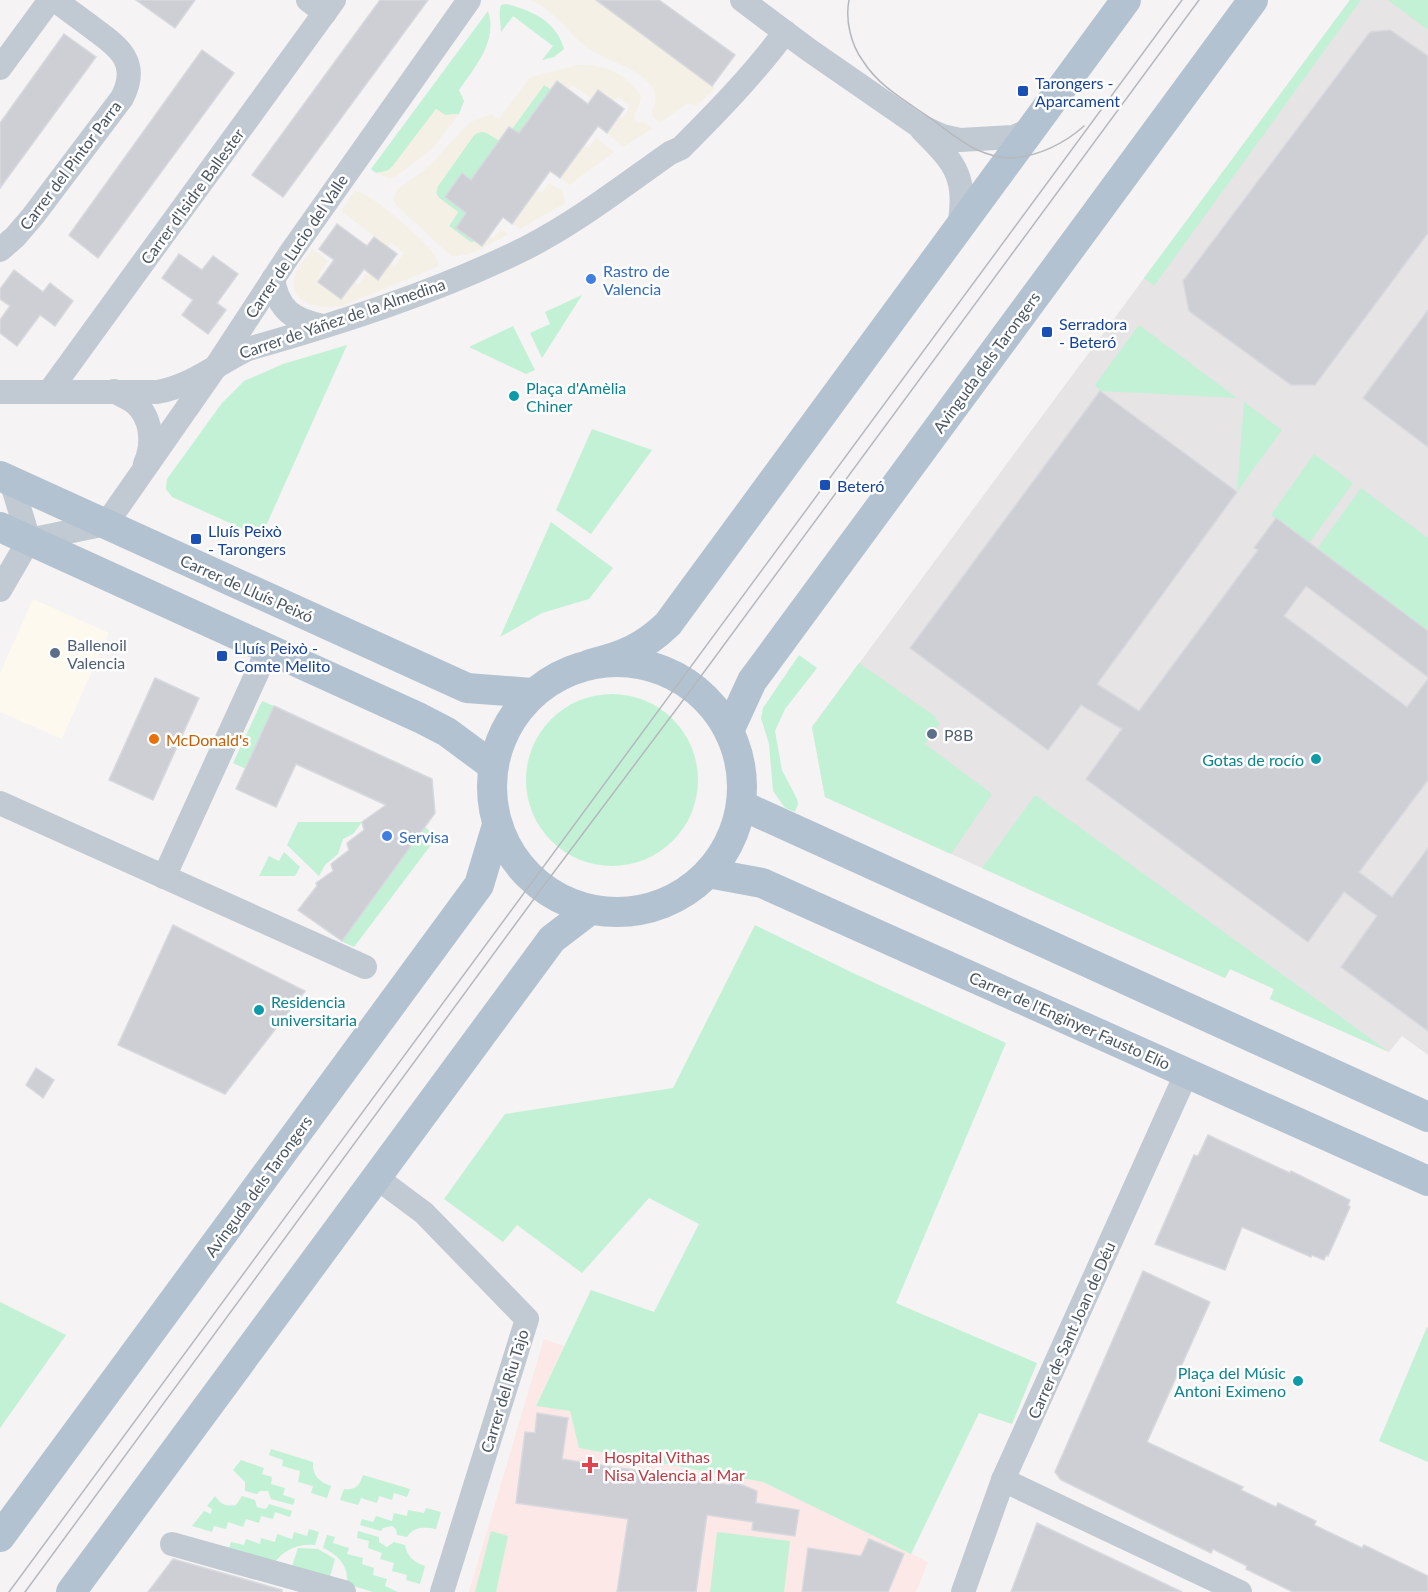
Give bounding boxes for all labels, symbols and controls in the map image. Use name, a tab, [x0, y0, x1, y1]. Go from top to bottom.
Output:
place label: Tarongers - Aparcament	[1035, 73, 1120, 110]
marker: Tarongers - Aparcament	[1016, 84, 1030, 98]
street label: Carrer del Pintor Parra	[15, 97, 125, 233]
street label: Carrer d'Isidre Ballester	[136, 124, 248, 268]
street label: Carrer de Lucio del Valle	[241, 171, 351, 321]
place label: Rastro de Valencia	[603, 261, 670, 298]
marker: Rastro de Valencia	[584, 272, 598, 286]
street label: Carrer de Yáñez de la Almedina	[237, 274, 447, 362]
street label: Avinguda dels Tarongers	[928, 288, 1044, 436]
place label: Serradora - Beteró	[1059, 314, 1127, 351]
marker: Serradora - Beteró	[1040, 325, 1054, 339]
place label: Plaça d'Amèlia Chiner	[526, 378, 626, 415]
marker: Plaça d'Amèlia Chiner	[507, 389, 521, 403]
place label: Beteró	[837, 476, 884, 495]
marker: Beteró	[818, 478, 832, 492]
place label: Lluís Peixò - Tarongers	[208, 521, 286, 558]
marker: Lluís Peixò - Tarongers	[189, 532, 203, 546]
street label: Carrer de Lluís Peixó	[178, 550, 316, 626]
place label: Ballenoil Valencia	[67, 635, 127, 672]
place label: Lluís Peixò - Comte Melito	[234, 638, 330, 675]
marker: Ballenoil Valencia	[48, 646, 62, 660]
marker: Lluís Peixò - Comte Melito	[215, 649, 229, 663]
place label: P8B	[944, 725, 973, 744]
marker: P8B	[925, 727, 939, 741]
place label: McDonald's	[166, 730, 249, 749]
marker: McDonald's	[147, 732, 161, 746]
place label: Gotas de rocío	[1202, 750, 1304, 769]
marker: Gotas de rocío	[1309, 752, 1323, 766]
place label: Servisa	[399, 827, 449, 846]
marker: Servisa	[380, 829, 394, 843]
street label: Carrer de l'Enginyer Fausto Elío	[967, 967, 1173, 1073]
place label: Residencia universitaria	[271, 992, 357, 1029]
marker: Residencia universitaria	[252, 1003, 266, 1017]
street label: Avinguda dels Tarongers	[200, 1112, 316, 1260]
street label: Carrer de Sant Joan de Déu	[1023, 1239, 1119, 1421]
street label: Carrer del Riu Tajo	[476, 1327, 532, 1455]
place label: Plaça del Músic Antoni Eximeno	[1174, 1363, 1286, 1400]
marker: Plaça del Músic Antoni Eximeno	[1291, 1374, 1305, 1388]
place label: Hospital Vithas Nisa Valencia al Mar	[604, 1447, 745, 1484]
marker: Hospital Vithas Nisa Valencia al Mar	[581, 1456, 599, 1474]

